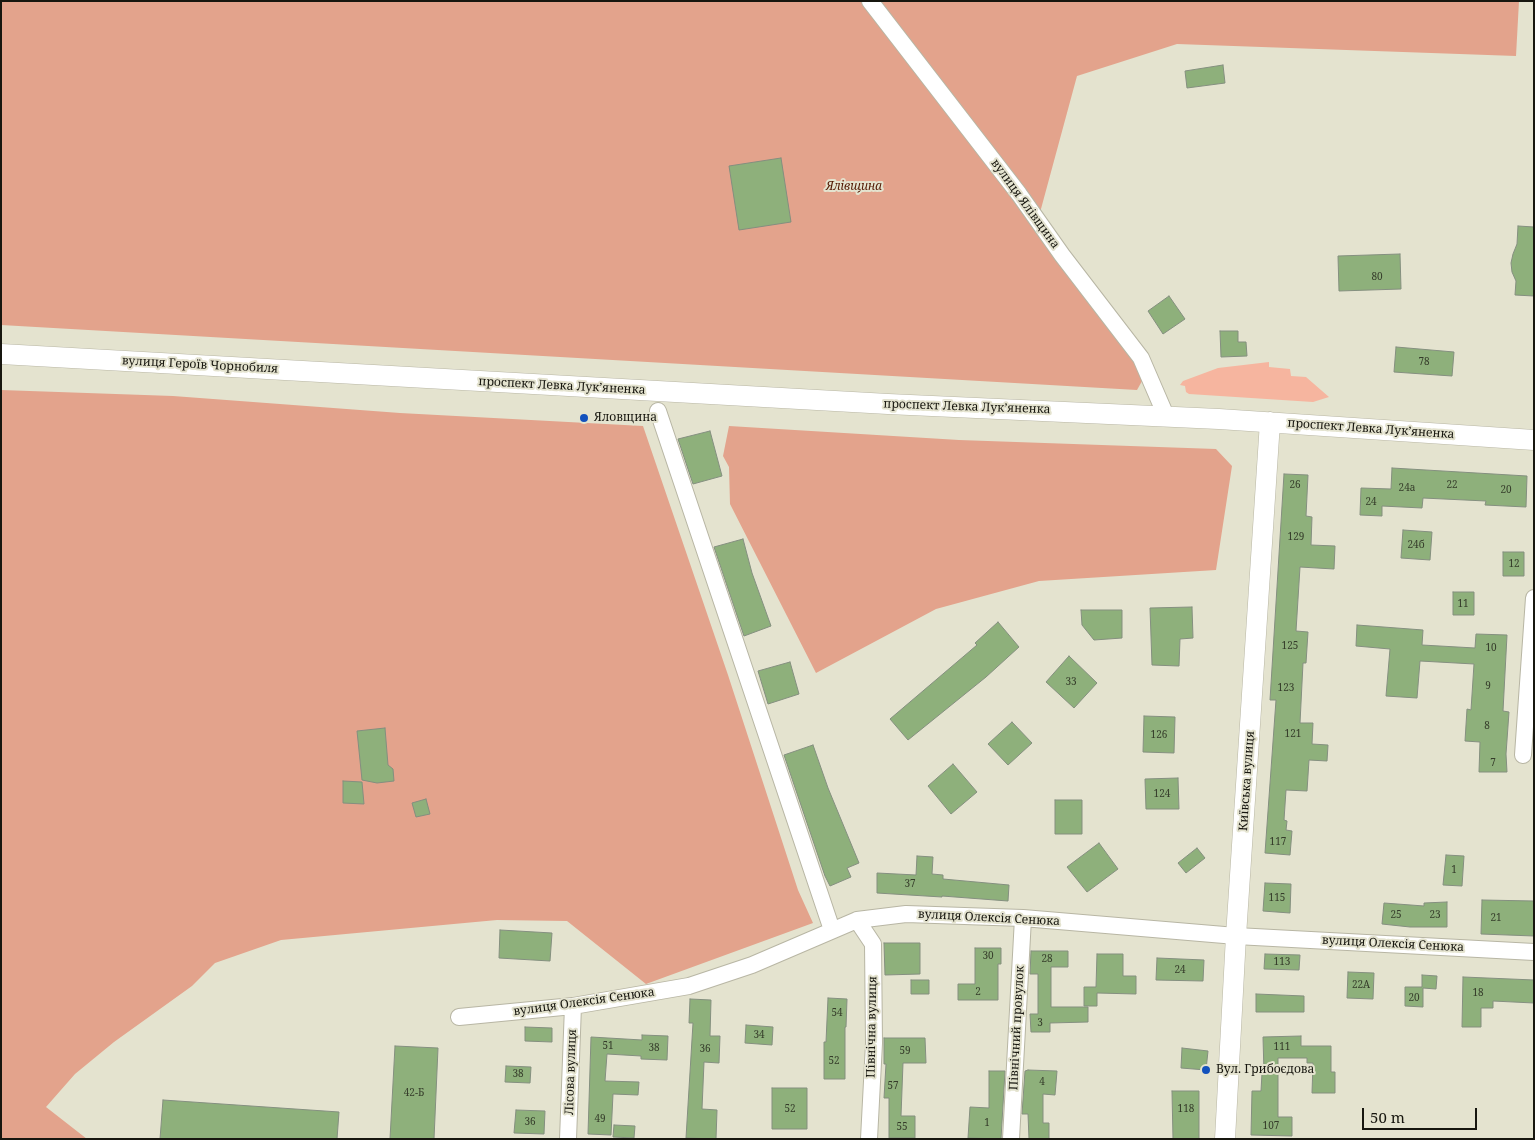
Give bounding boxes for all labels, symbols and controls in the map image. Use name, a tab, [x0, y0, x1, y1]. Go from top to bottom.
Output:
street label: вулиця Ялівщина	[988, 156, 1062, 252]
park label: Ялівщина	[826, 180, 882, 194]
house number: 80	[1371, 271, 1383, 283]
street label: вулиця Героїв Чорнобиля	[122, 354, 278, 376]
house number: 78	[1418, 356, 1430, 368]
street label: проспект Левка Лукʼяненка	[478, 374, 646, 398]
street label: проспект Левка Лукʼяненка	[883, 397, 1051, 417]
place label: Яловщина	[594, 411, 657, 425]
marker: Яловщина	[578, 412, 590, 424]
street label: проспект Левка Лукʼяненка	[1287, 416, 1455, 442]
house number: 26	[1289, 479, 1301, 491]
house number: 22	[1446, 479, 1458, 491]
house number: 24а	[1399, 482, 1415, 494]
house number: 20	[1500, 484, 1512, 496]
house number: 24	[1365, 496, 1377, 508]
house number: 129	[1288, 531, 1304, 543]
house number: 24б	[1407, 539, 1425, 551]
house number: 12	[1508, 558, 1520, 570]
house number: 11	[1457, 598, 1469, 610]
house number: 125	[1282, 640, 1298, 652]
house number: 10	[1485, 642, 1497, 654]
house number: 33	[1065, 676, 1077, 688]
house number: 9	[1485, 680, 1491, 692]
house number: 123	[1278, 682, 1294, 694]
house number: 8	[1484, 720, 1490, 732]
house number: 121	[1285, 728, 1301, 740]
house number: 126	[1151, 729, 1167, 741]
street label: Київська вулиця	[1236, 730, 1258, 832]
house number: 7	[1490, 757, 1496, 769]
house number: 124	[1154, 788, 1170, 800]
house number: 117	[1270, 836, 1286, 848]
house number: 1	[1451, 864, 1457, 876]
house number: 37	[904, 878, 916, 890]
house number: 115	[1269, 892, 1285, 904]
street label: вулиця Олексія Сенюка	[918, 907, 1060, 929]
house number: 25	[1390, 909, 1402, 921]
house number: 23	[1429, 909, 1441, 921]
house number: 21	[1490, 912, 1502, 924]
street label: вулиця Олексія Сенюка	[1322, 933, 1464, 955]
house number: 30	[982, 950, 994, 962]
house number: 28	[1041, 953, 1053, 965]
house number: 113	[1274, 956, 1290, 968]
house number: 24	[1174, 964, 1186, 976]
street label: Північний провулок	[1007, 965, 1027, 1091]
street label: Північна вулиця	[864, 976, 880, 1078]
house number: 22А	[1352, 979, 1370, 991]
street label: вулиця Олексія Сенюка	[513, 985, 655, 1019]
house number: 2	[975, 986, 981, 998]
house number: 18	[1472, 987, 1484, 999]
house number: 20	[1408, 992, 1420, 1004]
house number: 54	[831, 1007, 843, 1019]
house number: 3	[1037, 1017, 1043, 1029]
street label: Лісова вулиця	[562, 1029, 580, 1115]
house number: 34	[753, 1029, 765, 1041]
house number: 51	[602, 1040, 614, 1052]
house number: 111	[1274, 1041, 1290, 1053]
house number: 38	[648, 1042, 660, 1054]
house number: 36	[699, 1043, 711, 1055]
house number: 59	[899, 1045, 911, 1057]
house number: 52	[828, 1055, 840, 1067]
place label: Вул. Грибоєдова	[1216, 1063, 1314, 1077]
marker: Вул. Грибоєдова	[1200, 1064, 1212, 1076]
house number: 38	[512, 1068, 524, 1080]
house number: 4	[1039, 1076, 1045, 1088]
house number: 57	[887, 1080, 899, 1092]
house number: 42-Б	[404, 1087, 424, 1099]
scale bar	[1365, 1098, 1480, 1130]
house number: 52	[784, 1103, 796, 1115]
house number: 118	[1178, 1103, 1194, 1115]
text: 50 m	[1370, 1107, 1405, 1127]
house number: 49	[594, 1113, 606, 1125]
house number: 36	[524, 1116, 536, 1128]
house number: 1	[984, 1117, 990, 1129]
house number: 107	[1263, 1120, 1279, 1132]
house number: 55	[896, 1121, 908, 1133]

